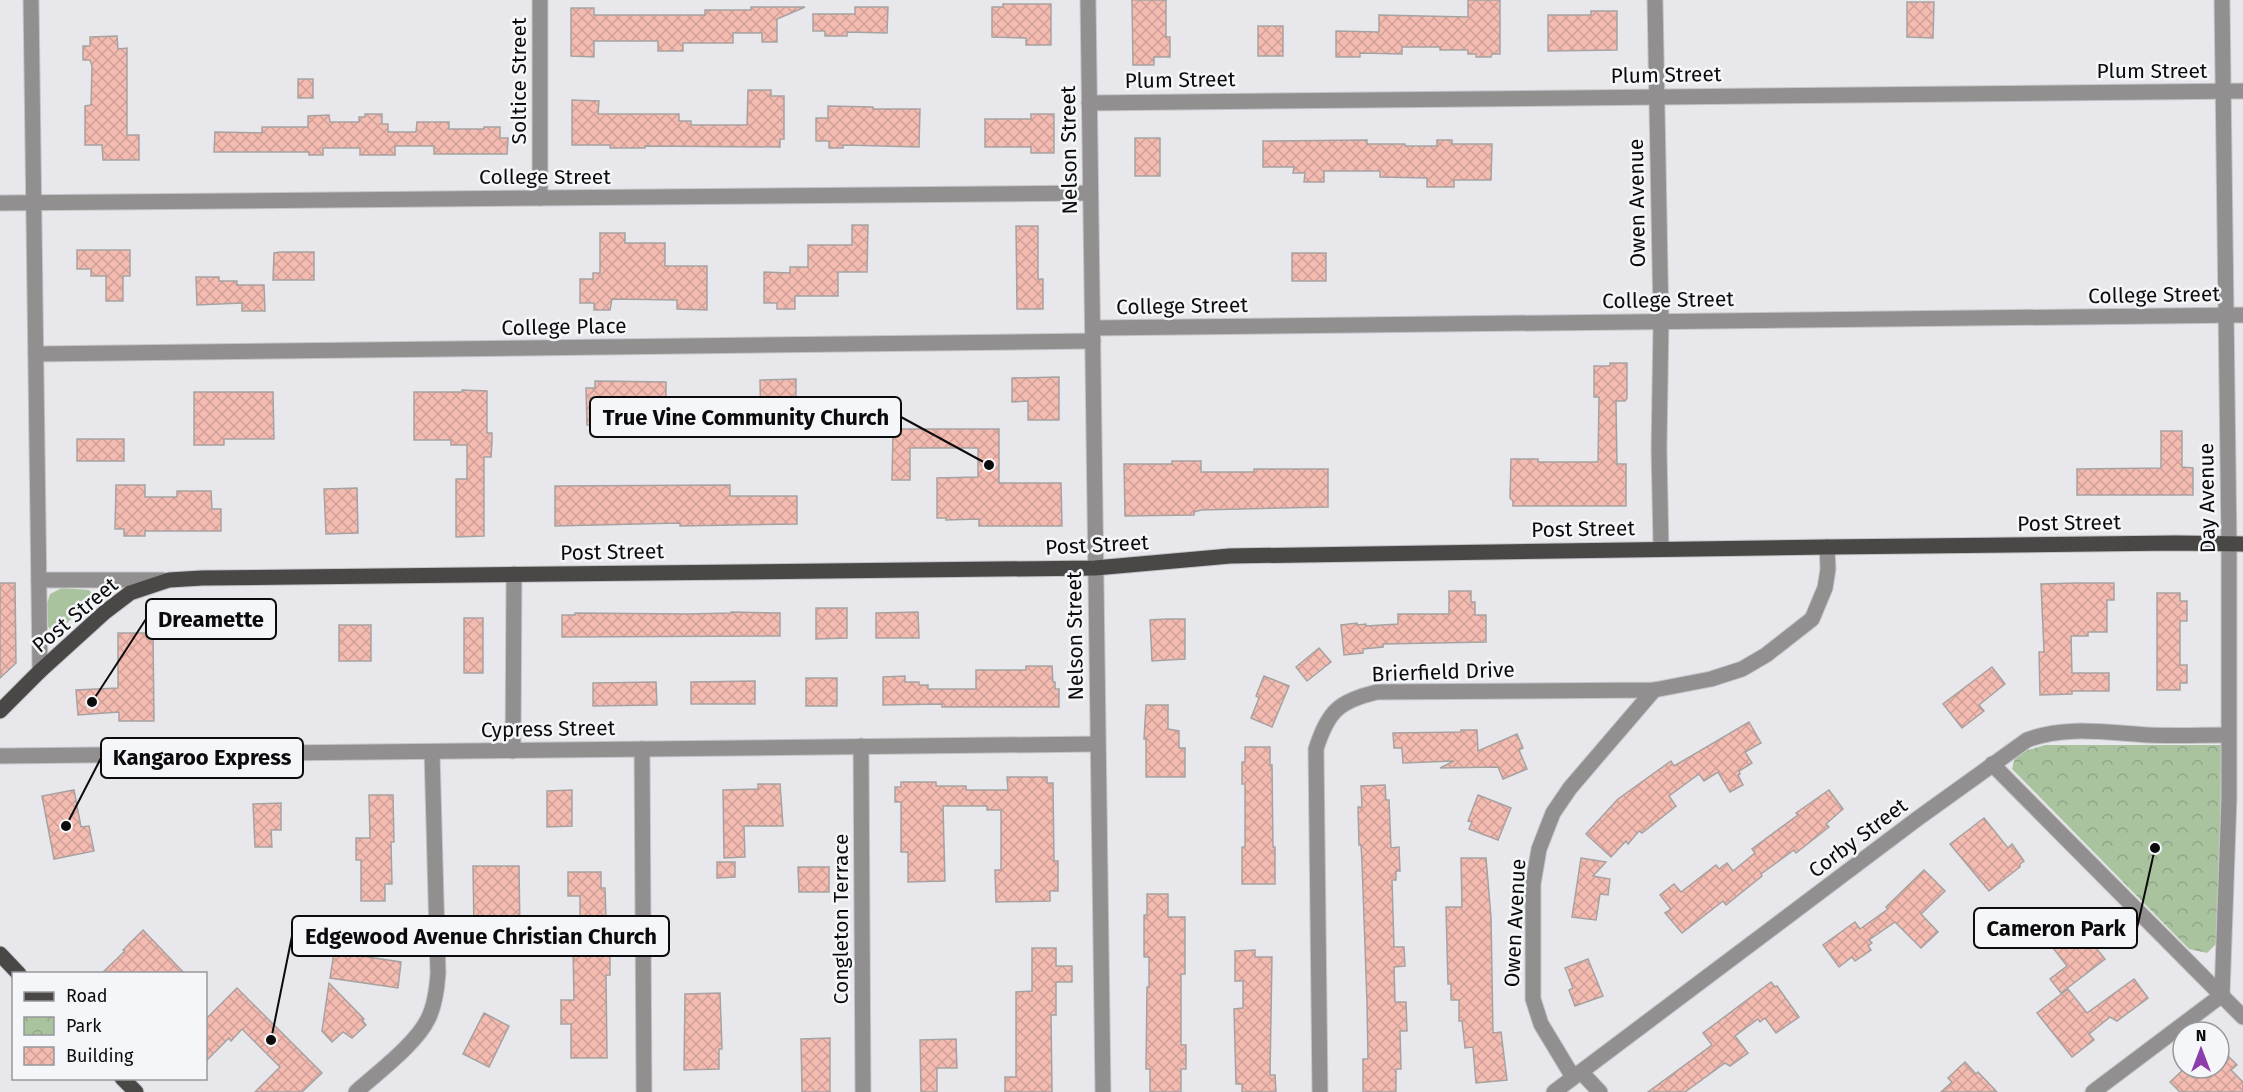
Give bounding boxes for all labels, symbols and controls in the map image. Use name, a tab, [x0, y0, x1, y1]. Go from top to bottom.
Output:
street label: Soltice Street	[506, 17, 532, 144]
street label: Plum Street	[2097, 58, 2208, 84]
street label: Plum Street	[1610, 61, 1722, 89]
street label: Plum Street	[1124, 66, 1236, 94]
street label: Nelson Street	[1055, 85, 1083, 215]
street label: Owen Avenue	[1623, 138, 1651, 268]
street label: College Street	[479, 164, 611, 190]
street label: College Street	[2088, 281, 2221, 309]
street label: College Street	[1602, 286, 1735, 314]
street label: College Street	[1116, 292, 1249, 320]
street label: College Place	[501, 313, 627, 341]
callout: True Vine Community Church	[590, 397, 901, 437]
text: True Vine Community Church	[603, 404, 889, 431]
street label: Day Avenue	[2193, 443, 2221, 553]
street label: Post Street	[2017, 509, 2122, 537]
street label: Post Street	[1531, 515, 1636, 543]
street label: Post Street	[1045, 529, 1150, 561]
street label: Post Street	[560, 538, 665, 566]
street label: Post Street	[27, 571, 123, 658]
street label: Nelson Street	[1061, 571, 1089, 701]
callout: Dreamette	[146, 599, 276, 639]
text: Dreamette	[158, 606, 264, 633]
street label: Brierfield Drive	[1371, 657, 1515, 687]
street label: Cypress Street	[481, 715, 616, 743]
callout: Kangaroo Express	[101, 738, 303, 778]
text: Kangaroo Express	[113, 744, 292, 771]
street label: Corby Street	[1803, 792, 1913, 884]
street label: Congleton Terrace	[828, 834, 854, 1004]
street label: Owen Avenue	[1499, 858, 1531, 988]
callout: Cameron Park	[1974, 908, 2137, 948]
text: Cameron Park	[1986, 915, 2126, 942]
callout: Edgewood Avenue Christian Church	[292, 916, 669, 956]
text: Edgewood Avenue Christian Church	[305, 923, 657, 950]
legend	[12, 972, 207, 1080]
text: Road	[66, 985, 108, 1007]
text: Park	[66, 1015, 102, 1037]
north arrow	[2171, 1020, 2231, 1080]
text: N	[2196, 1026, 2206, 1045]
text: Building	[66, 1045, 134, 1067]

